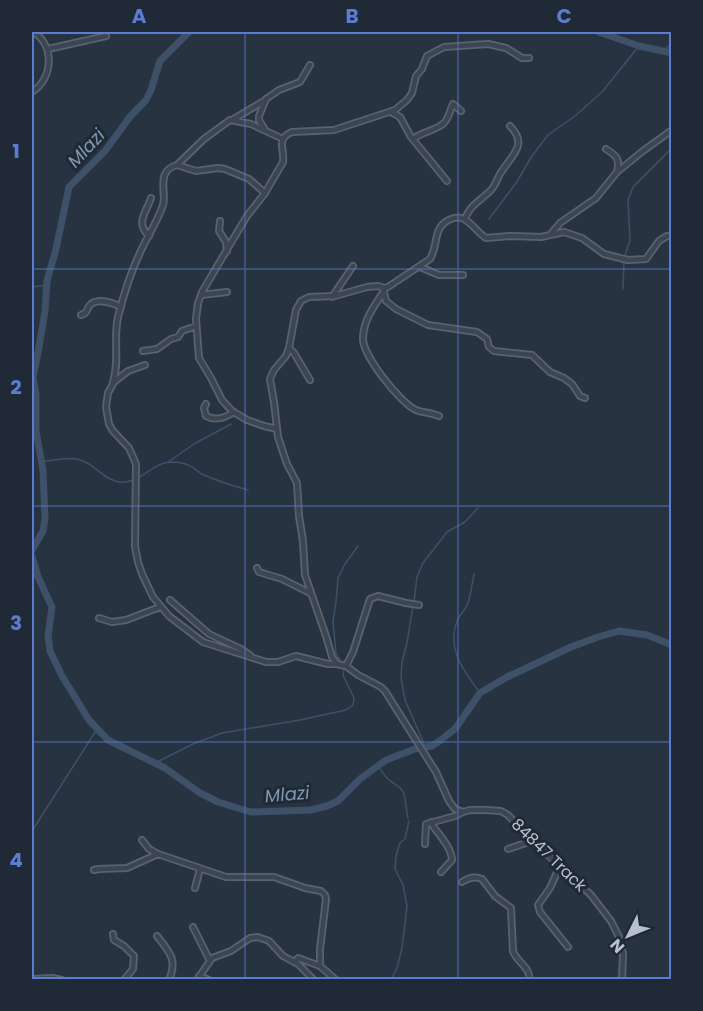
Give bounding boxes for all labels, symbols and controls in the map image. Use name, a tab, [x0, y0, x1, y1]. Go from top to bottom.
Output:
text: A	[132, 2, 147, 30]
text: B	[345, 2, 359, 30]
text: C	[556, 2, 572, 30]
water label: Mlazi	[62, 123, 111, 173]
text: 1	[12, 137, 20, 165]
text: 2	[10, 373, 22, 401]
text: 3	[10, 609, 22, 637]
water label: Mlazi	[264, 780, 311, 808]
street label: 84847 Track	[506, 813, 592, 897]
text: 4	[9, 846, 23, 874]
north arrow	[598, 906, 658, 966]
text: N	[605, 934, 630, 958]

